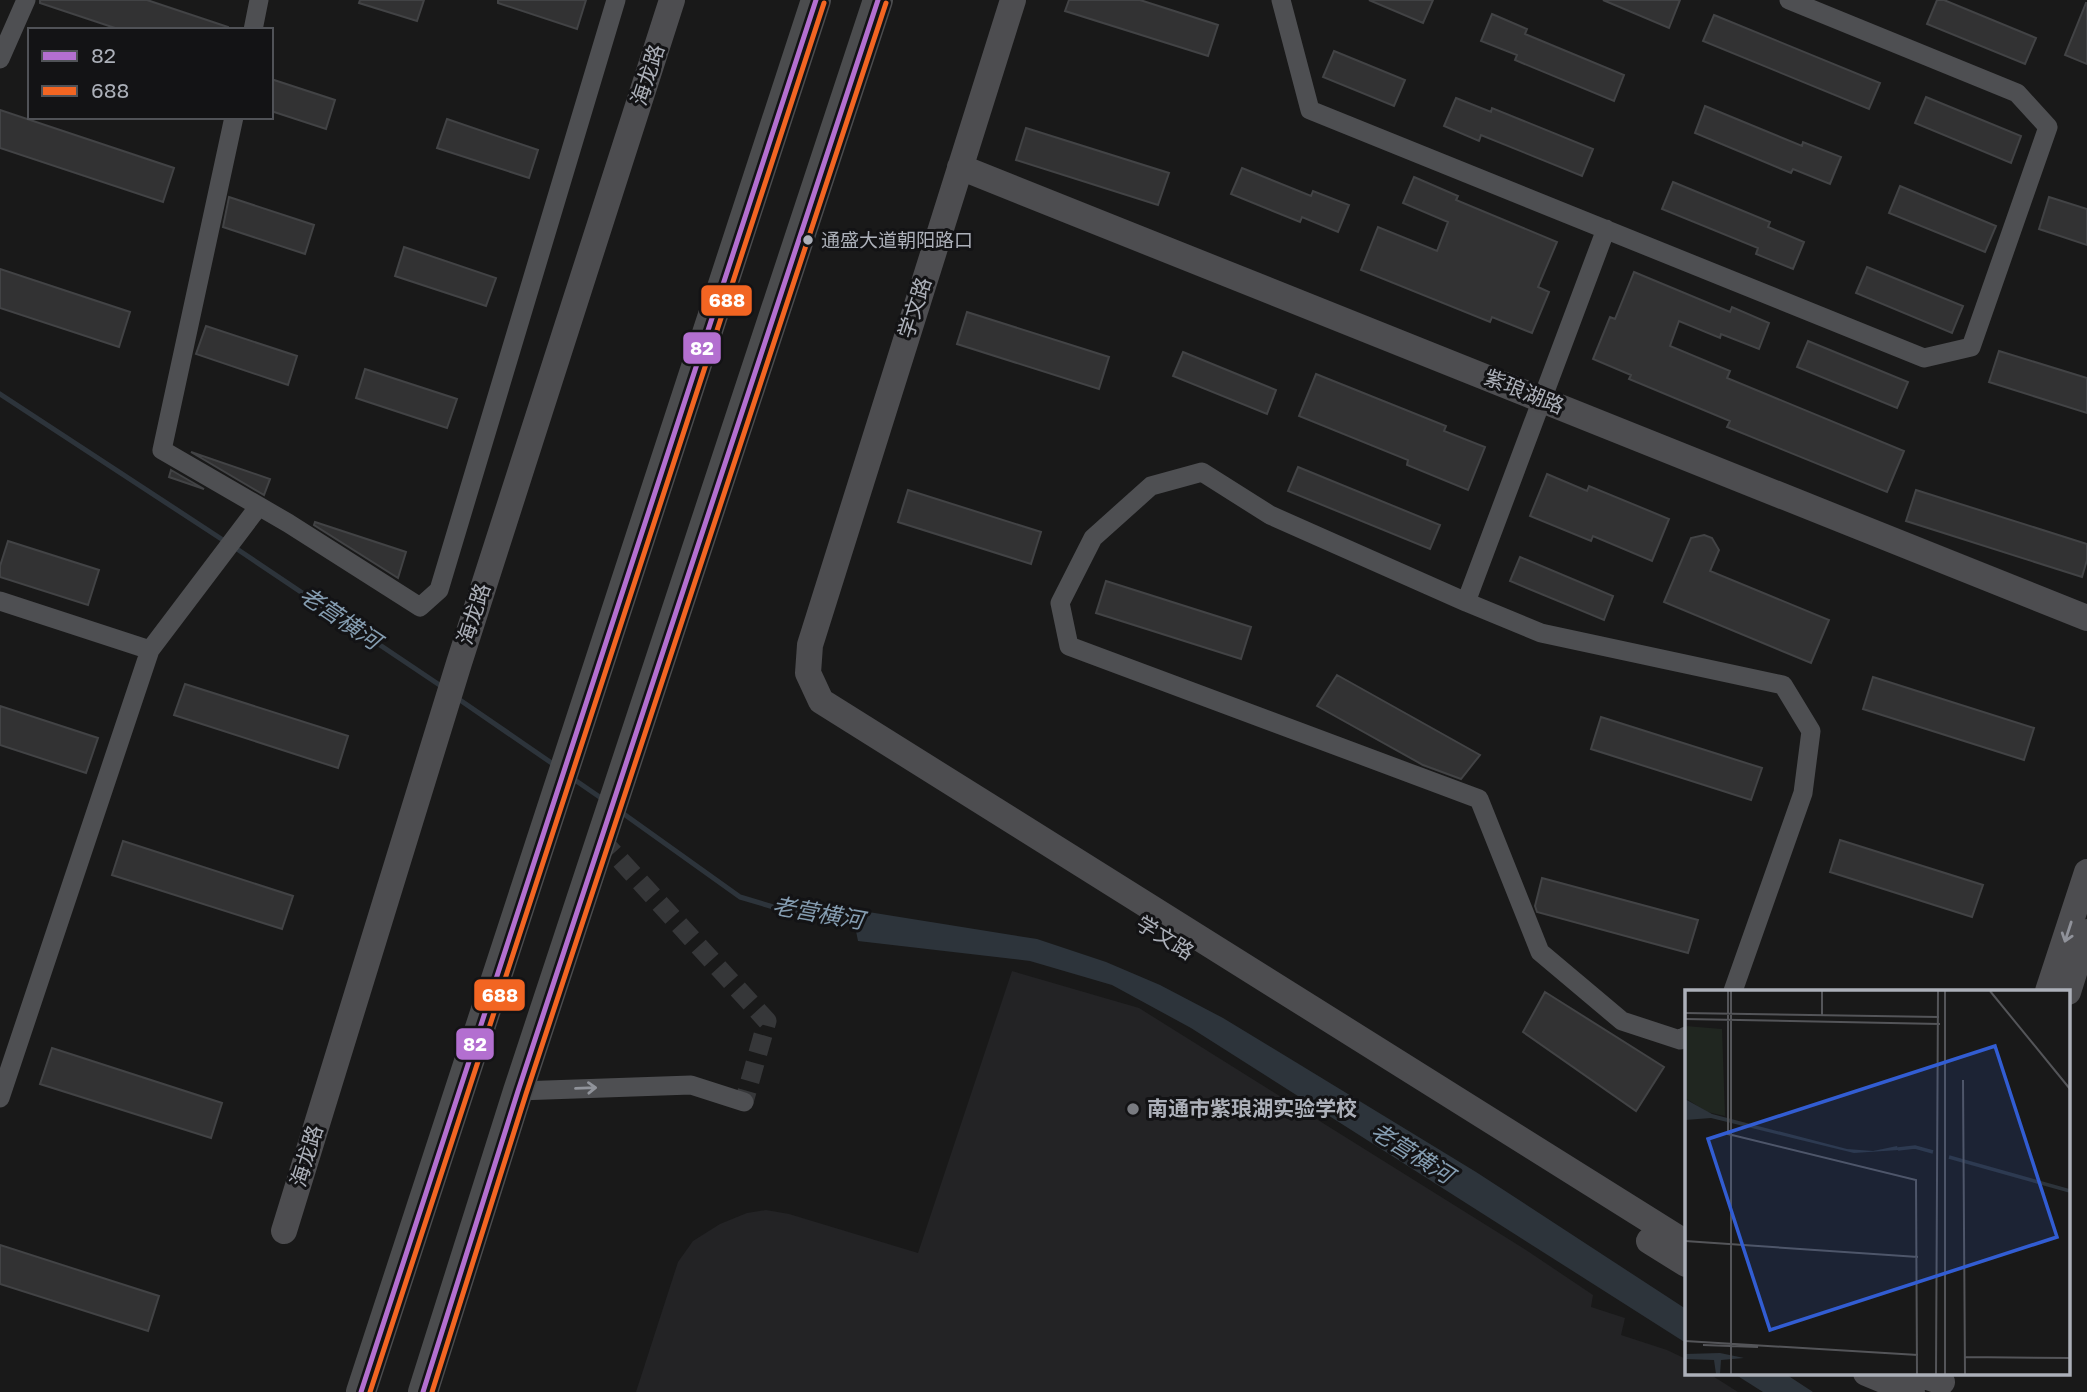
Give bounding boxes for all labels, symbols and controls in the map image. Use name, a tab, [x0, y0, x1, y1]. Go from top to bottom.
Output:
legend	[28, 28, 273, 119]
street label: 海龙路	[625, 41, 669, 109]
text: 82	[91, 42, 116, 68]
text: 688	[91, 77, 129, 103]
place label: 通盛大道朝阳路口	[821, 228, 973, 251]
marker: 通盛大道朝阳路口	[801, 233, 815, 247]
street label: 学文路	[892, 274, 936, 342]
line badge: 688	[700, 284, 753, 317]
text: 688	[709, 288, 745, 311]
line badge: 82	[682, 331, 722, 365]
text: 82	[690, 336, 714, 359]
street label: 紫琅湖路	[1481, 363, 1568, 419]
water label: 老营横河	[295, 580, 390, 657]
street label: 海龙路	[451, 580, 495, 648]
water label: 老营横河	[770, 890, 870, 934]
street label: 学文路	[1132, 909, 1199, 965]
one-way arrow	[2060, 921, 2073, 943]
line badge: 688	[473, 978, 526, 1012]
text: 688	[482, 983, 518, 1006]
inset map	[1685, 990, 2070, 1374]
line badge: 82	[455, 1027, 495, 1061]
text: 82	[463, 1032, 487, 1055]
one-way arrow	[574, 1082, 597, 1095]
place label: 南通市紫琅湖实验学校	[1147, 1095, 1357, 1121]
marker: 南通市紫琅湖实验学校	[1125, 1101, 1141, 1117]
water label: 老营横河	[1366, 1116, 1462, 1191]
street label: 海龙路	[284, 1122, 328, 1190]

